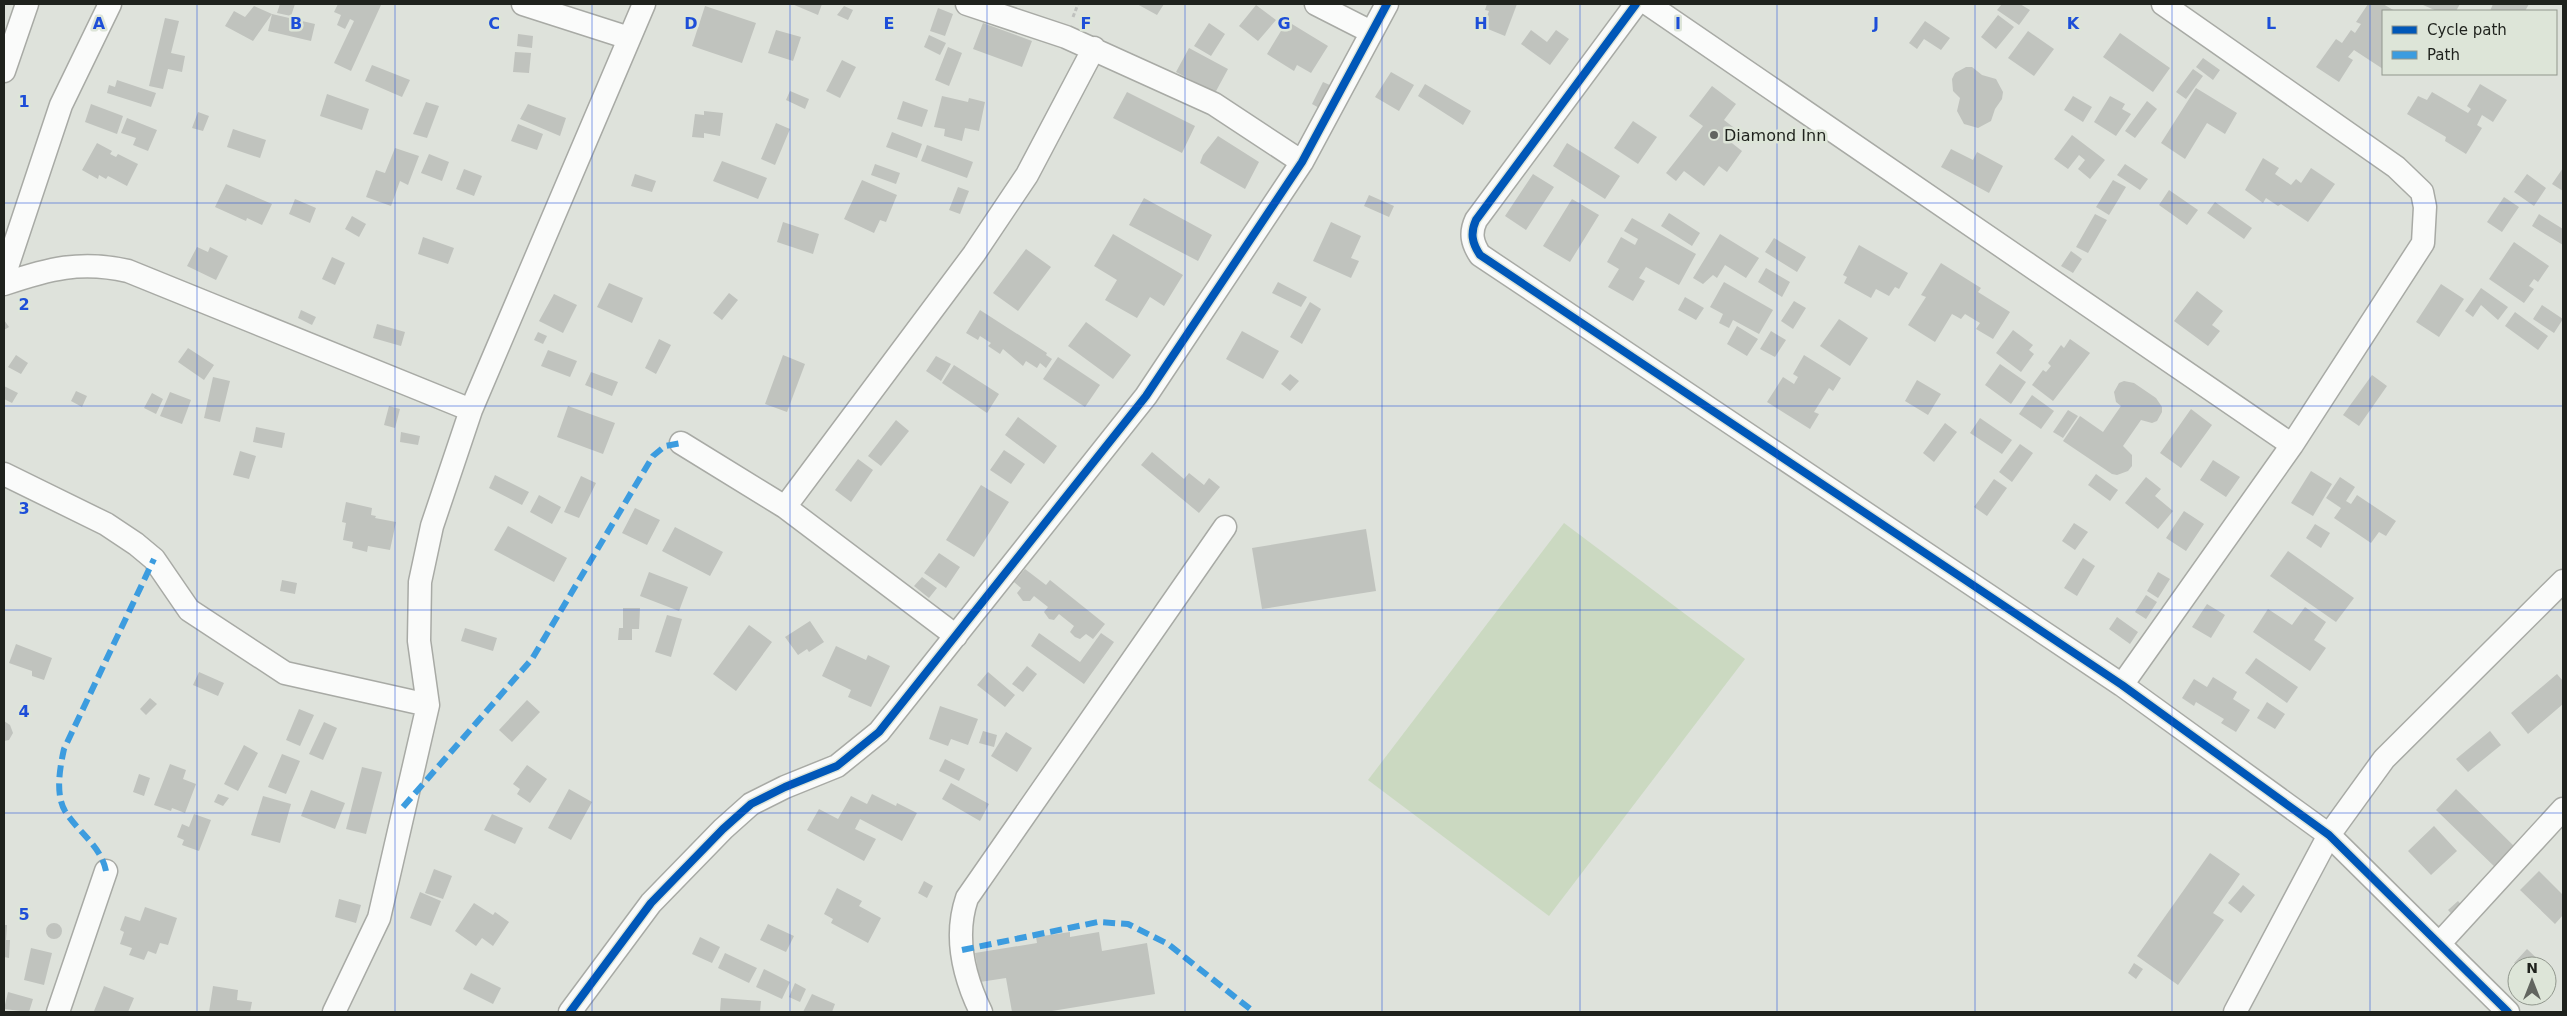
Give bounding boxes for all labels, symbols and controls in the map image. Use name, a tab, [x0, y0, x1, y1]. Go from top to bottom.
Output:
legend	[2382, 10, 2557, 75]
text: A	[93, 14, 106, 33]
text: B	[290, 14, 302, 33]
text: C	[488, 14, 500, 33]
text: D	[684, 14, 698, 33]
text: E	[884, 14, 894, 33]
text: F	[1081, 14, 1091, 33]
text: G	[1277, 14, 1291, 33]
text: H	[1474, 14, 1488, 33]
text: I	[1675, 14, 1681, 33]
text: J	[1872, 14, 1879, 33]
text: K	[2067, 14, 2080, 33]
text: L	[2266, 14, 2276, 33]
text: Cycle path	[2427, 21, 2507, 39]
text: Path	[2427, 46, 2460, 64]
text: 1	[18, 92, 30, 111]
place label: Diamond Inn	[1724, 126, 1826, 145]
marker: Diamond Inn	[1708, 129, 1720, 141]
text: 2	[18, 295, 30, 314]
text: 3	[18, 499, 30, 518]
text: 4	[18, 702, 30, 721]
text: 5	[18, 905, 30, 924]
north arrow	[2507, 956, 2557, 1006]
text: N	[2526, 960, 2538, 976]

